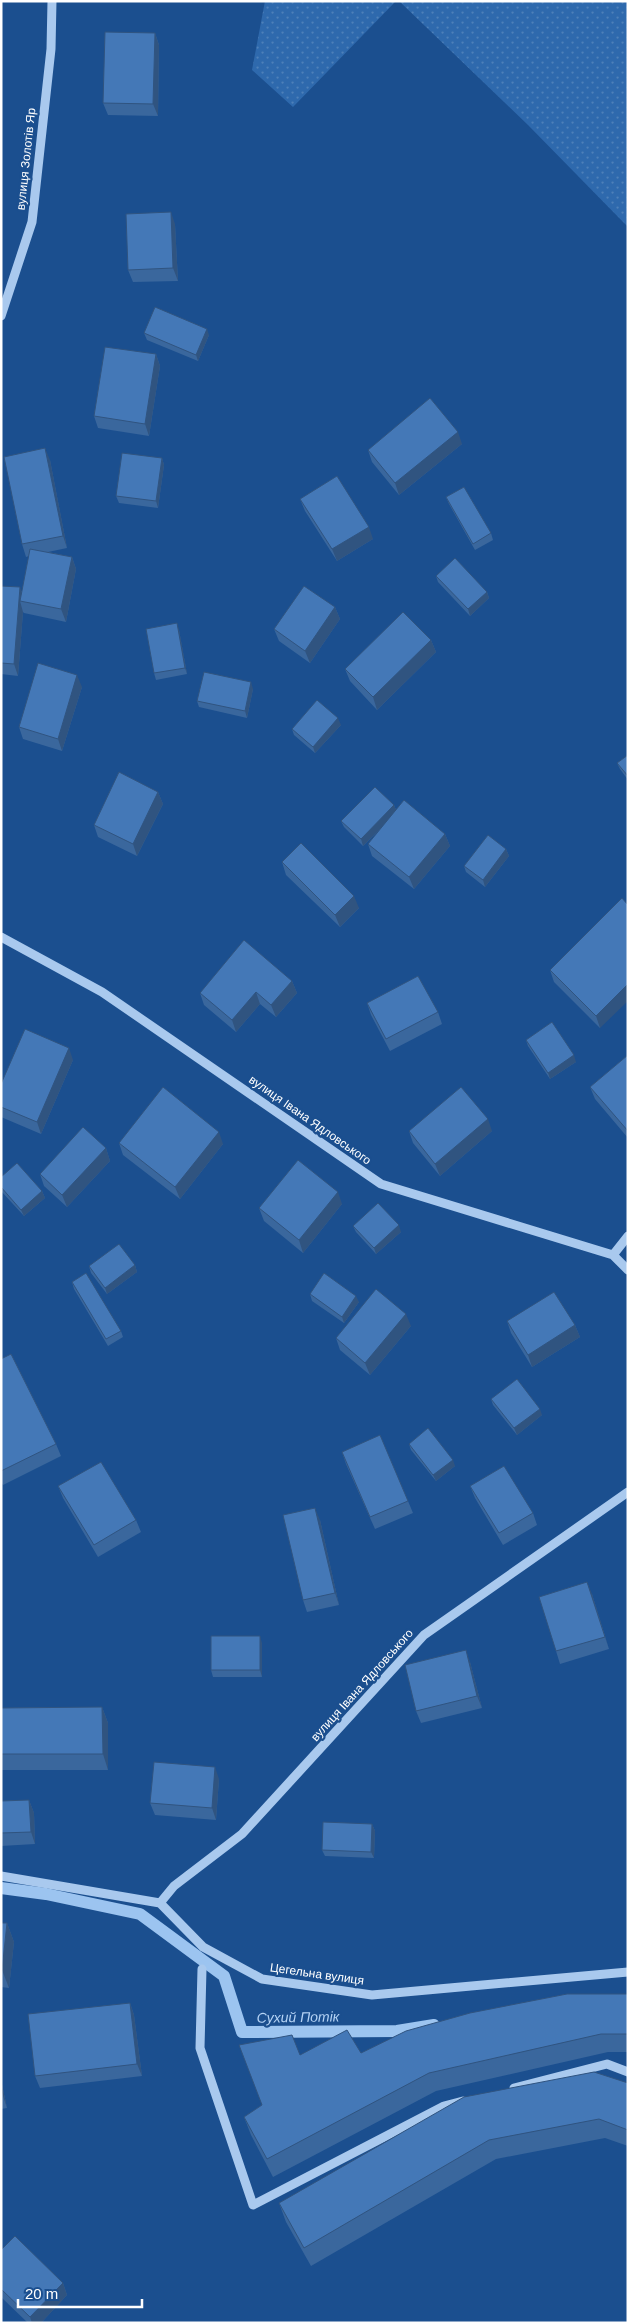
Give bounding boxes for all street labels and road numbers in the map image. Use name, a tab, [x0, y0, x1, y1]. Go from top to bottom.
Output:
street label: вулиця Золотів Яр	[14, 107, 38, 211]
street label: вулиця Івана Ядловського	[246, 1072, 374, 1168]
street label: вулиця Івана Ядловського	[308, 1626, 416, 1744]
street label: Цегельна вулиця	[269, 1960, 365, 1988]

